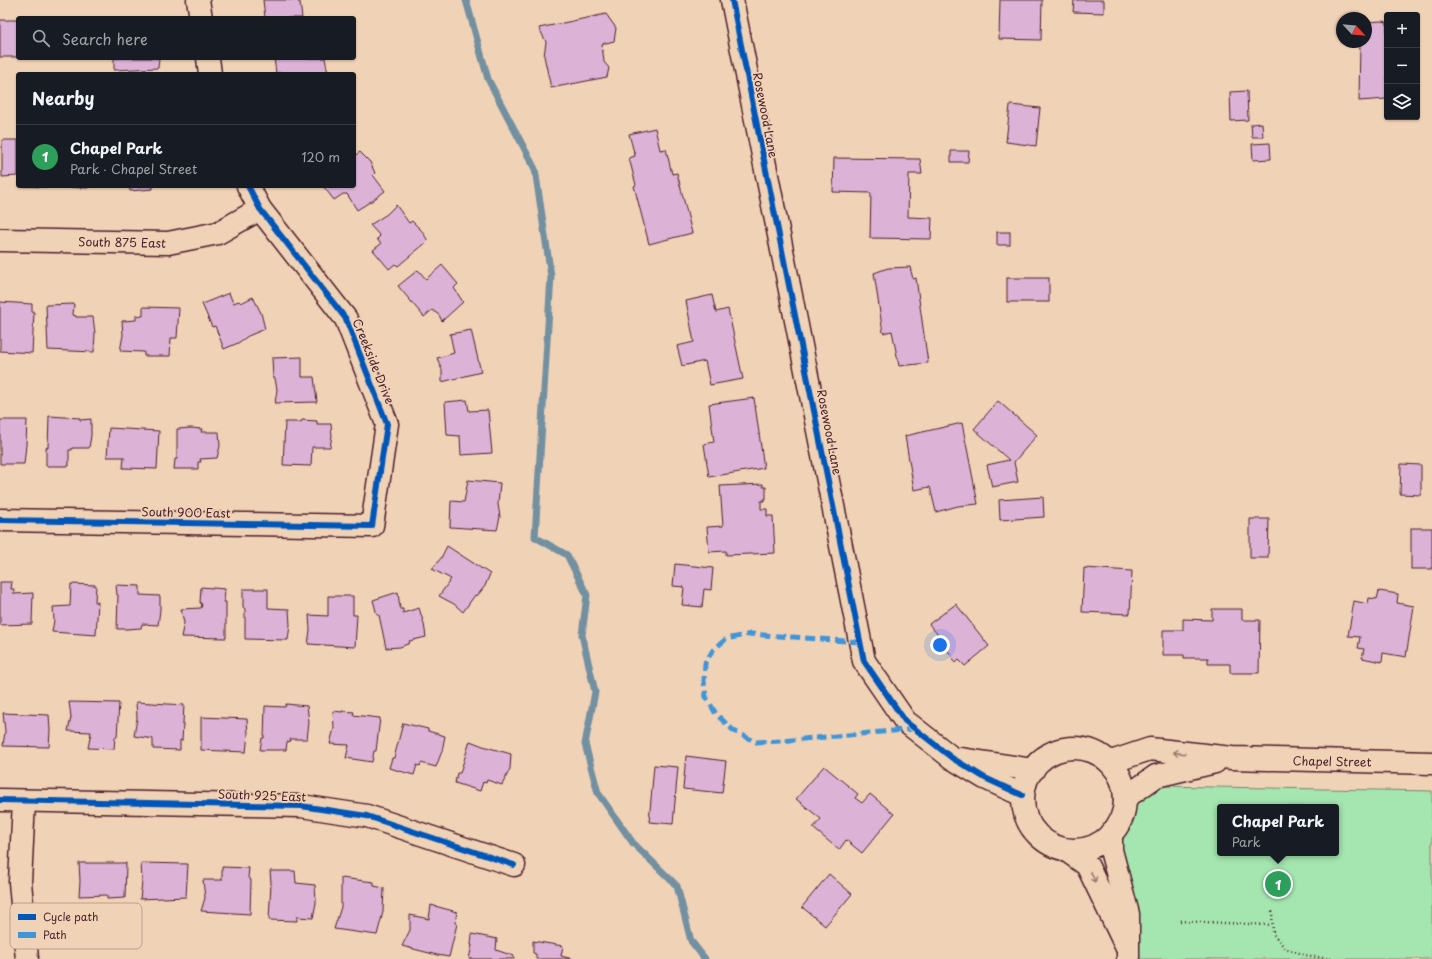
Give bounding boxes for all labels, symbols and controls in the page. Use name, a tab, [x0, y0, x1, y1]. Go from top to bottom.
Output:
north arrow	[1336, 12, 1372, 48]
map controls	[1384, 12, 1420, 120]
button: +	[1384, 12, 1420, 48]
search box	[16, 16, 356, 60]
icon: search	[30, 27, 52, 49]
text: Search here	[62, 27, 148, 50]
button: −	[1384, 48, 1420, 84]
street label: Rosewood Lane	[749, 71, 783, 160]
button: layers	[1384, 84, 1420, 120]
text: Nearby	[32, 85, 94, 111]
text: Chapel Park	[70, 136, 163, 159]
text: 1	[42, 147, 48, 166]
text: 120 m	[301, 147, 340, 166]
text: Park · Chapel Street	[70, 159, 197, 178]
street label: South 875 East	[78, 232, 166, 252]
street label: Creekside Drive	[349, 316, 399, 406]
street label: Rosewood Lane	[813, 388, 847, 477]
street label: South 900 East	[141, 502, 231, 522]
your location	[930, 635, 950, 655]
one-way arrow	[1173, 749, 1186, 756]
street label: Chapel Street	[1292, 751, 1372, 771]
street label: South 925 East	[217, 784, 307, 806]
popup	[1217, 804, 1339, 856]
text: Chapel Park	[1232, 809, 1324, 832]
text: Park	[1232, 832, 1261, 851]
pin: 1	[1265, 869, 1291, 899]
one-way arrow	[1090, 871, 1097, 883]
legend	[10, 903, 142, 949]
text: Cycle path	[43, 908, 98, 925]
text: Path	[43, 926, 67, 943]

